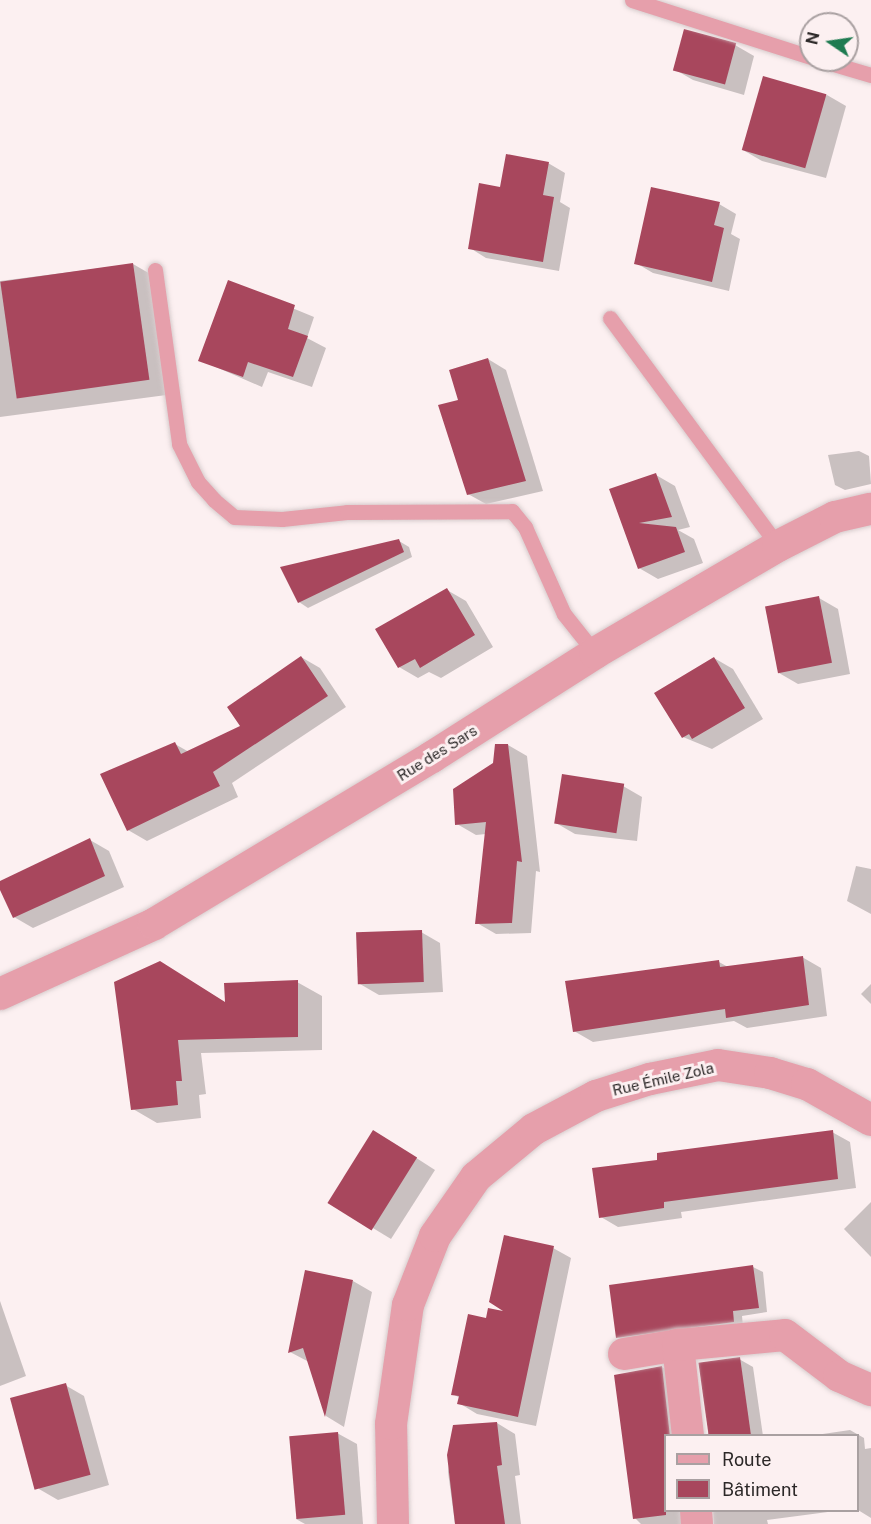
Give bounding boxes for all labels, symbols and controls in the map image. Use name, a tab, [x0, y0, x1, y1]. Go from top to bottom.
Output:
north arrow	[799, 12, 859, 72]
text: N	[802, 30, 824, 47]
street label: Rue des Sars	[394, 721, 480, 785]
street label: Rue Émile Zola	[610, 1059, 716, 1099]
legend	[664, 1434, 859, 1512]
text: Route	[722, 1449, 771, 1470]
text: Bâtiment	[722, 1479, 798, 1500]

